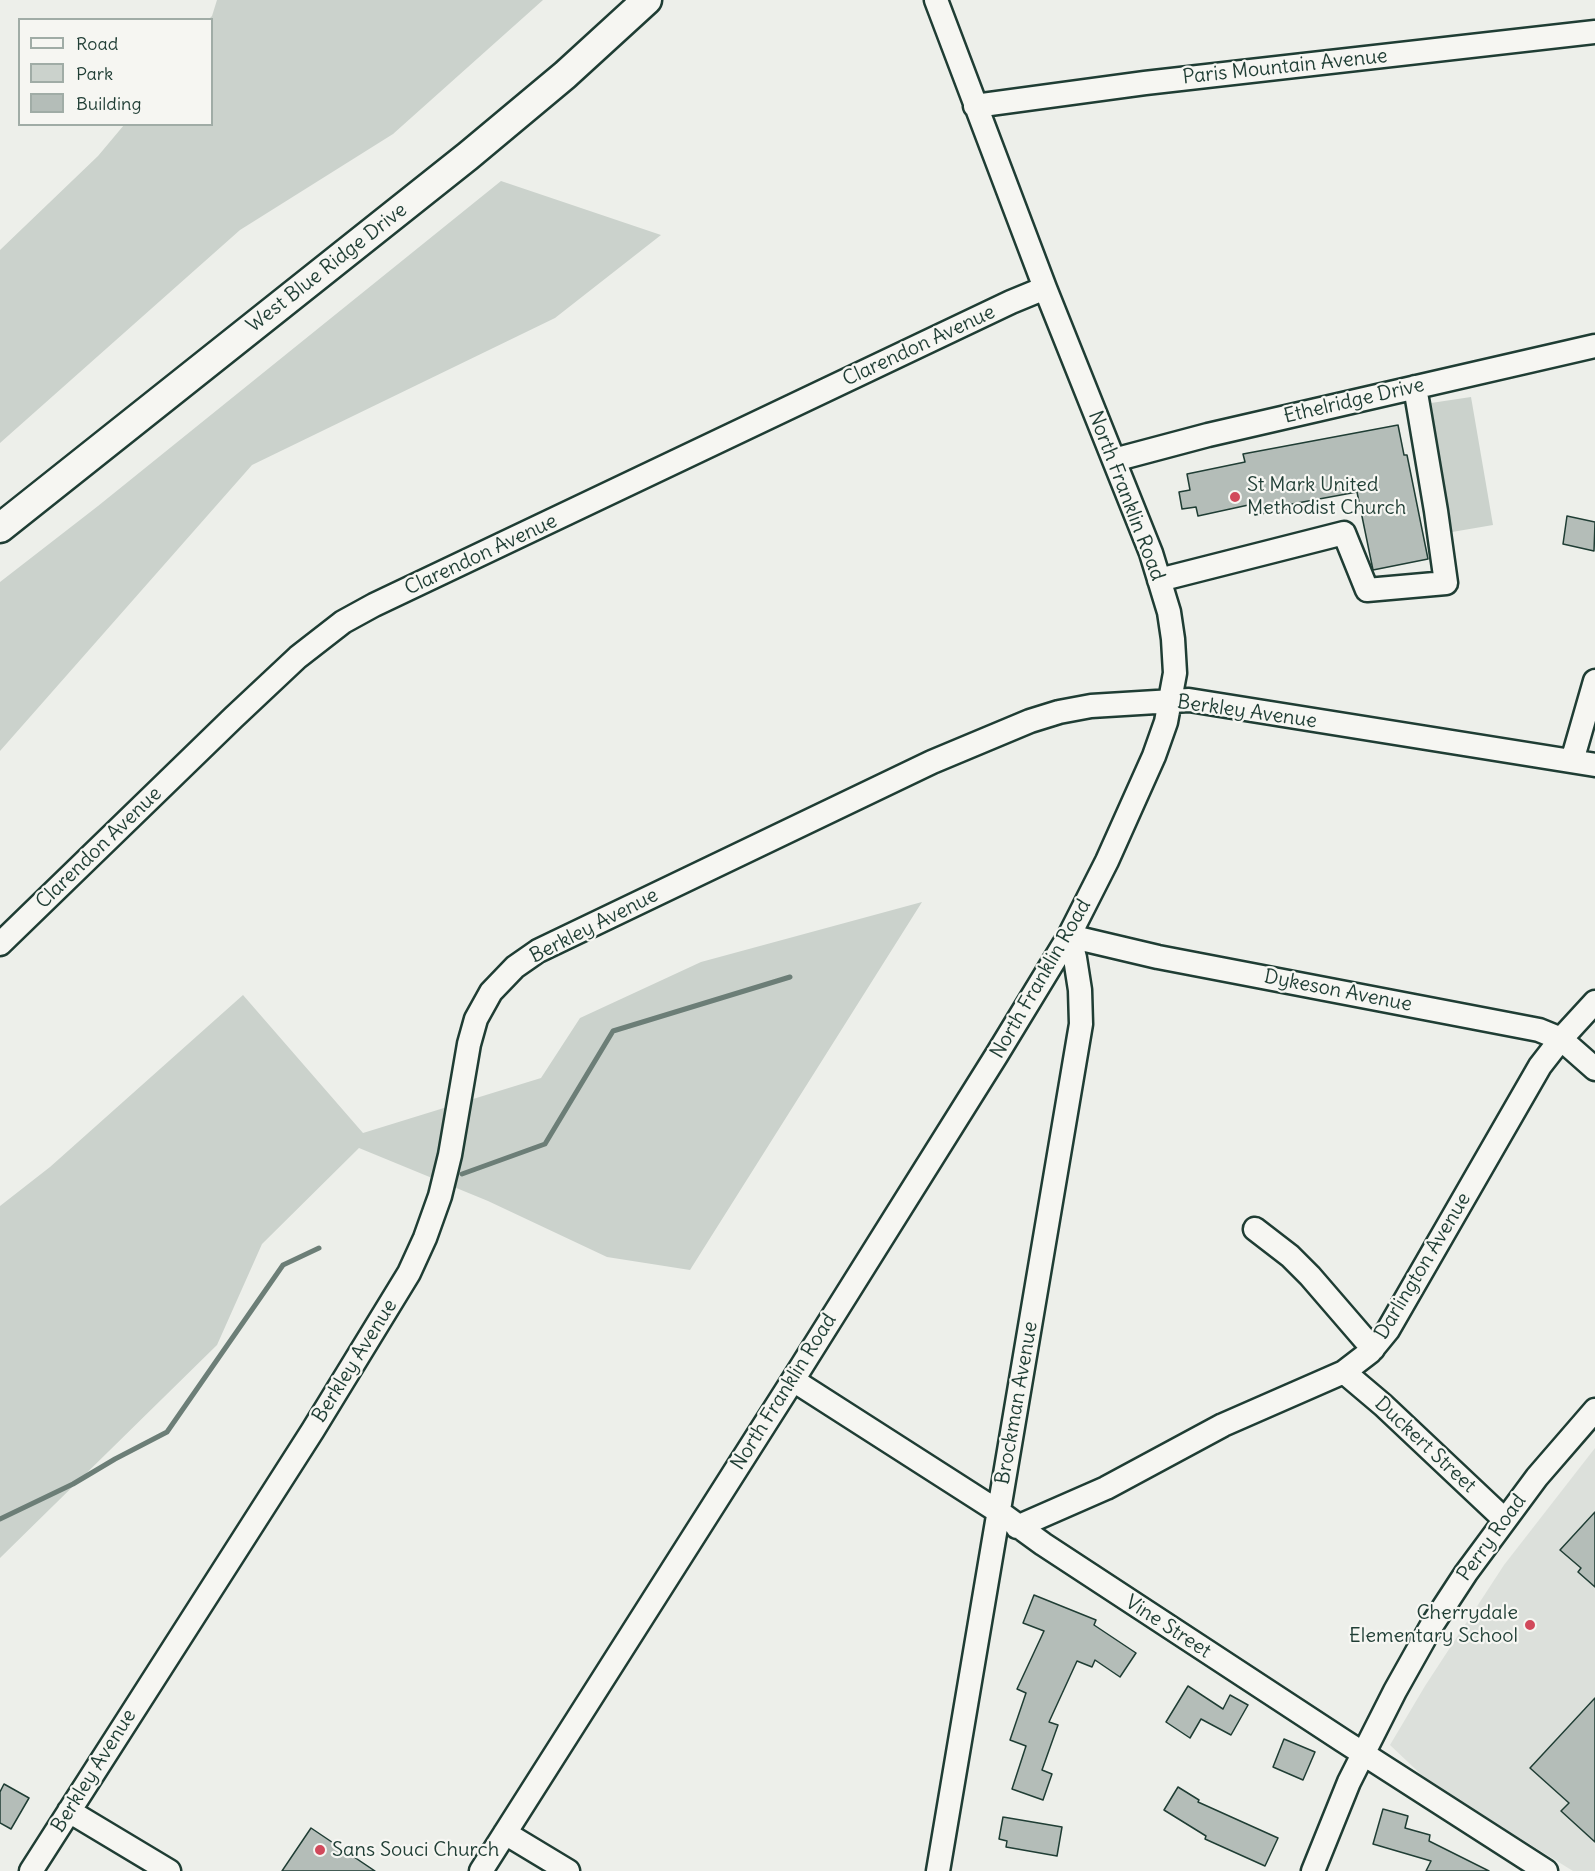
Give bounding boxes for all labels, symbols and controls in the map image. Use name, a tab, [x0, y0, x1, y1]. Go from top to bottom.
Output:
legend	[18, 18, 213, 126]
text: Road	[76, 32, 118, 55]
street label: Paris Mountain Avenue	[1181, 44, 1389, 90]
text: Park	[76, 62, 113, 85]
text: Building	[76, 92, 141, 115]
street label: West Blue Ridge Drive	[242, 198, 412, 338]
street label: Clarendon Avenue	[839, 300, 999, 392]
street label: Ethelridge Drive	[1281, 373, 1427, 429]
street label: North Franklin Road	[1083, 408, 1169, 584]
place label: St Mark United Methodist Church	[1247, 473, 1406, 520]
marker: St Mark United Methodist Church	[1228, 490, 1242, 504]
street label: Clarendon Avenue	[401, 509, 561, 601]
street label: Berkley Avenue	[1176, 690, 1318, 734]
street label: Clarendon Avenue	[31, 782, 167, 914]
street label: Berkley Avenue	[526, 883, 662, 969]
street label: North Franklin Road	[986, 895, 1096, 1063]
street label: Dykeson Avenue	[1262, 965, 1414, 1017]
street label: Darlington Avenue	[1370, 1188, 1476, 1344]
street label: Berkley Avenue	[308, 1295, 402, 1427]
street label: North Franklin Road	[726, 1309, 842, 1475]
street label: Brockman Avenue	[991, 1320, 1043, 1486]
street label: Duckert Street	[1369, 1392, 1481, 1498]
street label: Perry Road	[1452, 1490, 1532, 1586]
street label: Vine Street	[1121, 1590, 1215, 1664]
place label: Cherrydale Elementary School	[1349, 1601, 1518, 1648]
marker: Cherrydale Elementary School	[1523, 1618, 1537, 1632]
street label: Berkley Avenue	[47, 1705, 141, 1837]
place label: Sans Souci Church	[332, 1838, 499, 1862]
marker: Sans Souci Church	[313, 1843, 327, 1857]

